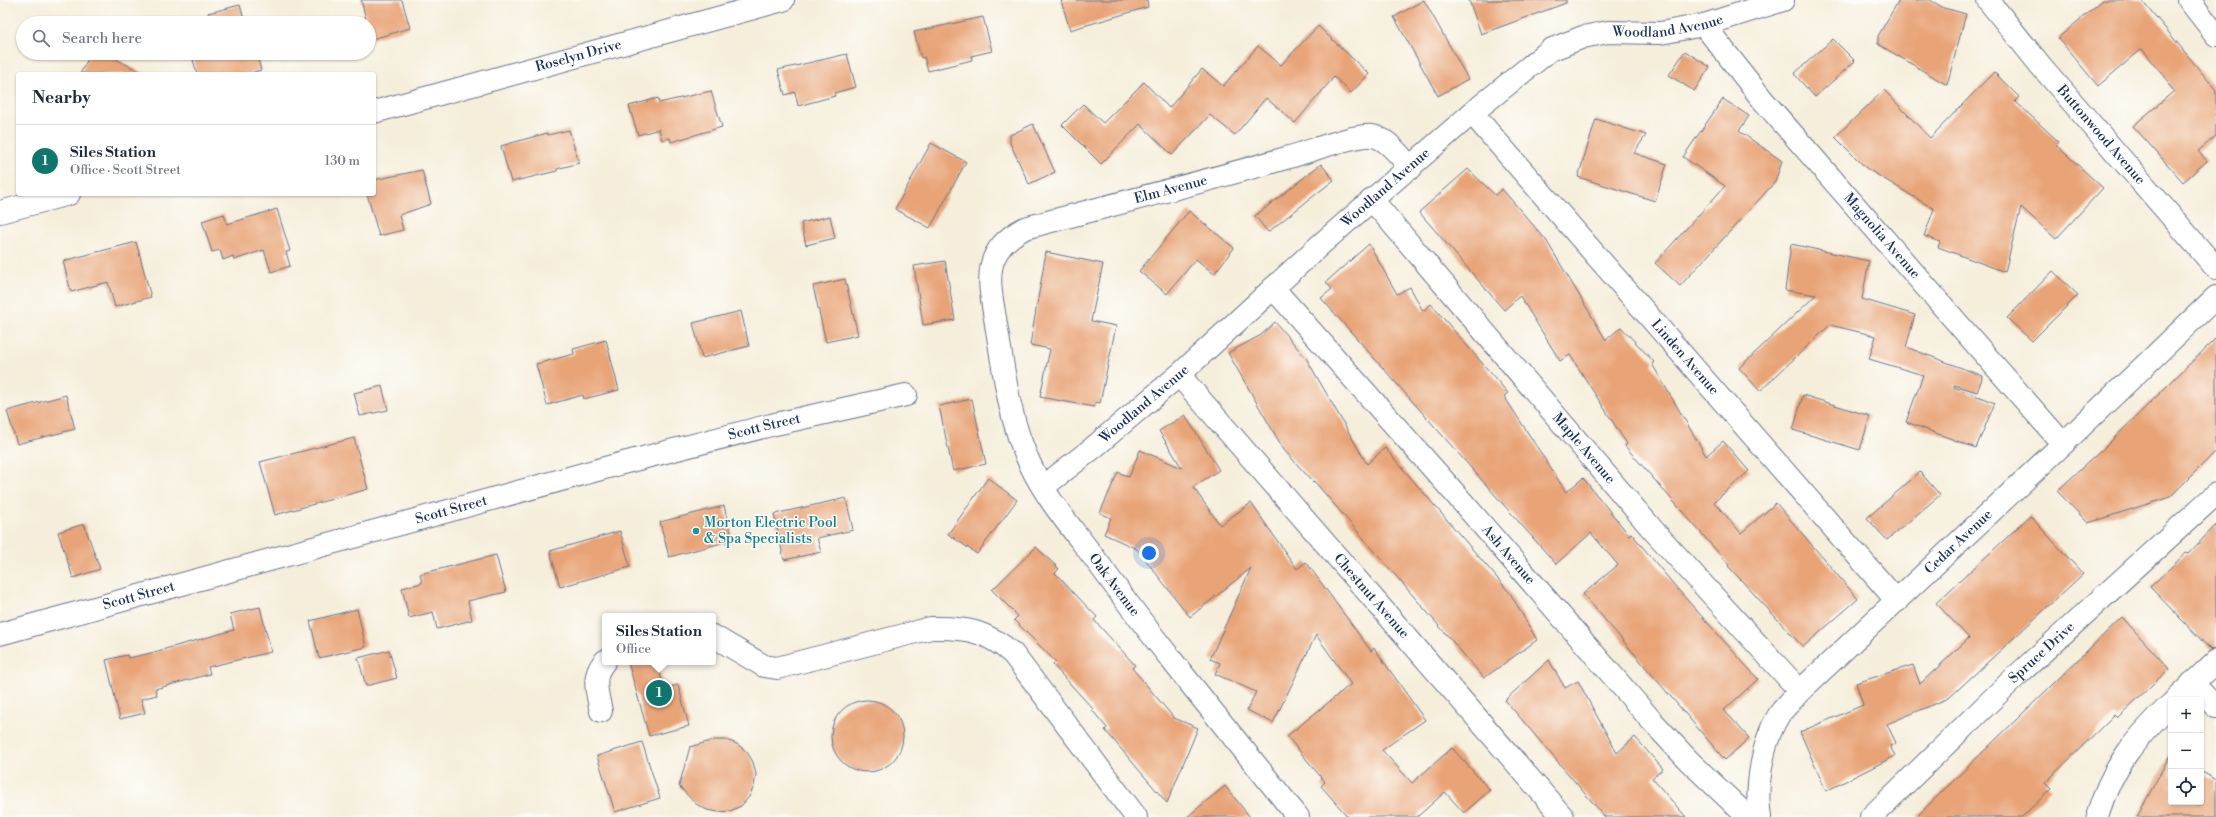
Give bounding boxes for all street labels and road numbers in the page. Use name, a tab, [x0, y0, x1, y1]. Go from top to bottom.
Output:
street label: Woodland Avenue	[1611, 10, 1726, 42]
street label: Roselyn Drive	[533, 36, 624, 76]
street label: Buttonwood Avenue	[2052, 81, 2149, 189]
street label: Woodland Avenue	[1337, 144, 1434, 232]
street label: Elm Avenue	[1132, 171, 1210, 208]
street label: Magnolia Avenue	[1839, 190, 1924, 283]
street label: Linden Avenue	[1647, 316, 1723, 399]
street label: Woodland Avenue	[1095, 361, 1193, 448]
street label: Maple Avenue	[1548, 409, 1619, 488]
street label: Scott Street	[726, 410, 802, 445]
street label: Scott Street	[413, 492, 489, 529]
street label: Cedar Avenue	[1921, 506, 1996, 578]
street label: Ash Avenue	[1477, 521, 1539, 589]
street label: Oak Avenue	[1084, 550, 1144, 620]
street label: Chestnut Avenue	[1329, 550, 1413, 642]
street label: Scott Street	[101, 577, 177, 614]
street label: Spruce Drive	[2005, 618, 2079, 688]

